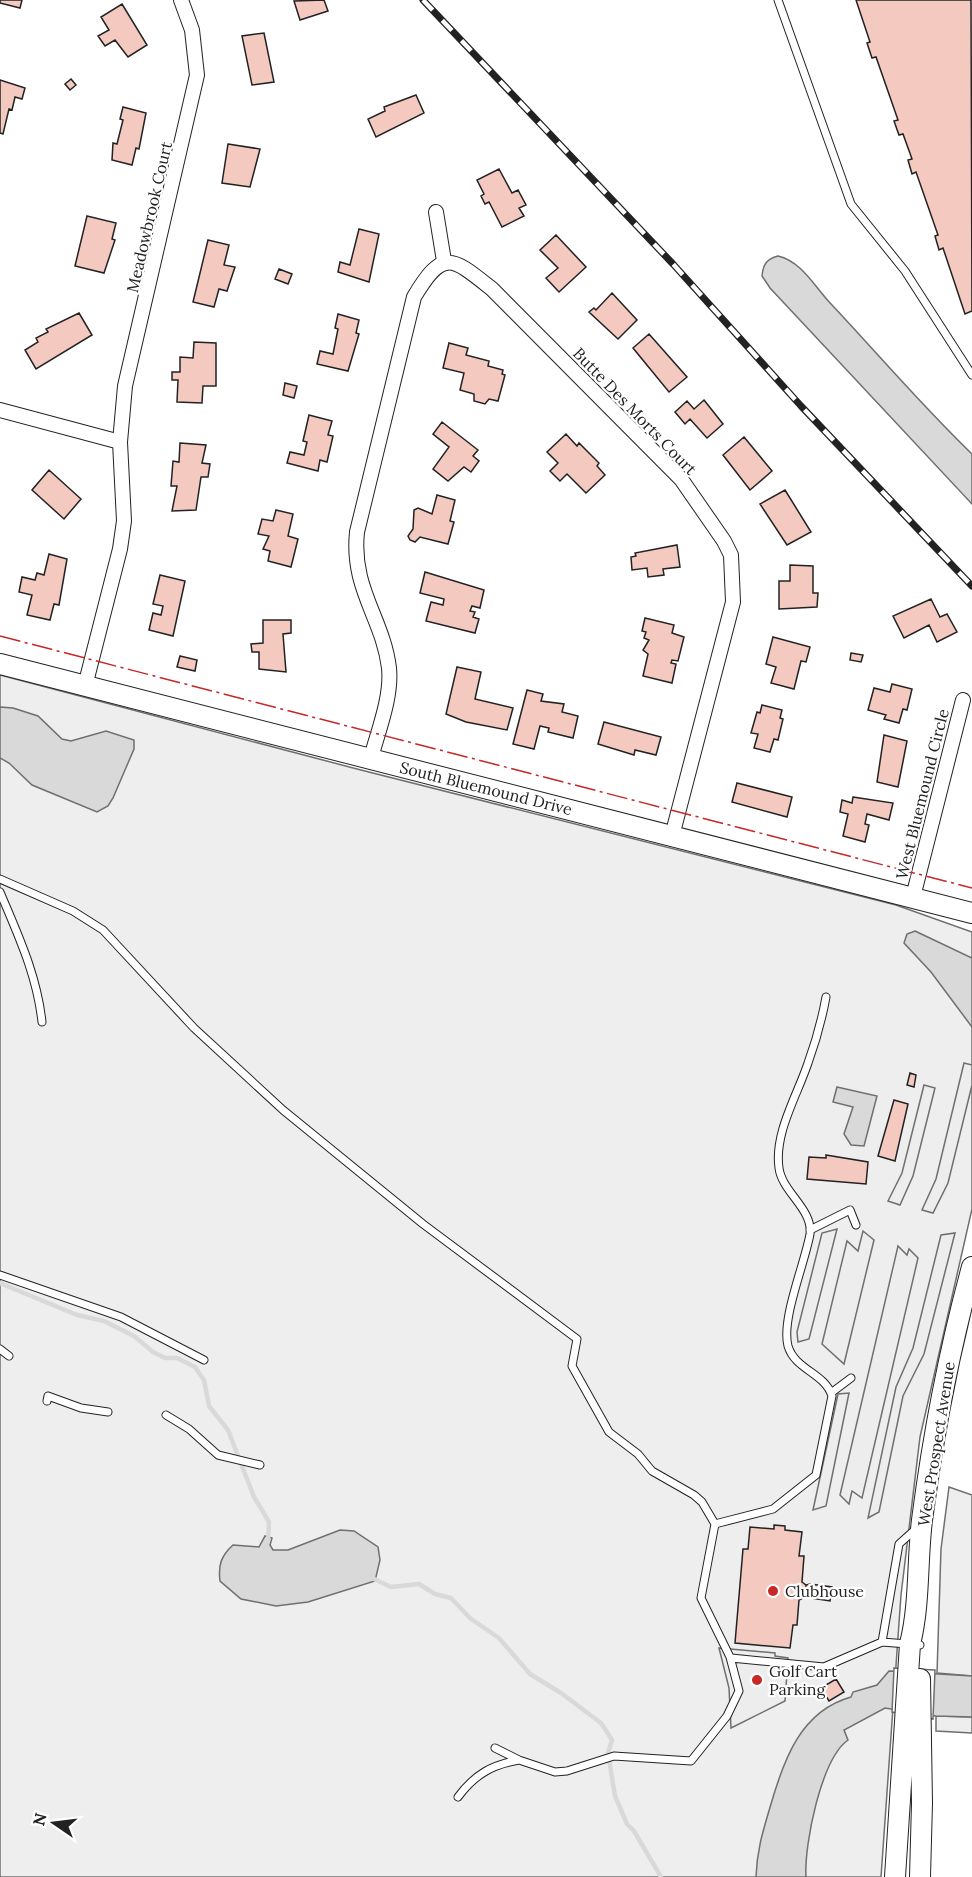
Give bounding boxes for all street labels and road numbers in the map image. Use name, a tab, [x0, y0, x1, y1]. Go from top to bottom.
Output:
street label: Meadowbrook Court	[122, 139, 176, 294]
street label: Butte Des Morts Court	[569, 343, 701, 479]
street label: West Bluemound Circle	[891, 706, 953, 881]
street label: South Bluemound Drive	[398, 757, 575, 819]
street label: West Prospect Avenue	[913, 1360, 959, 1528]

